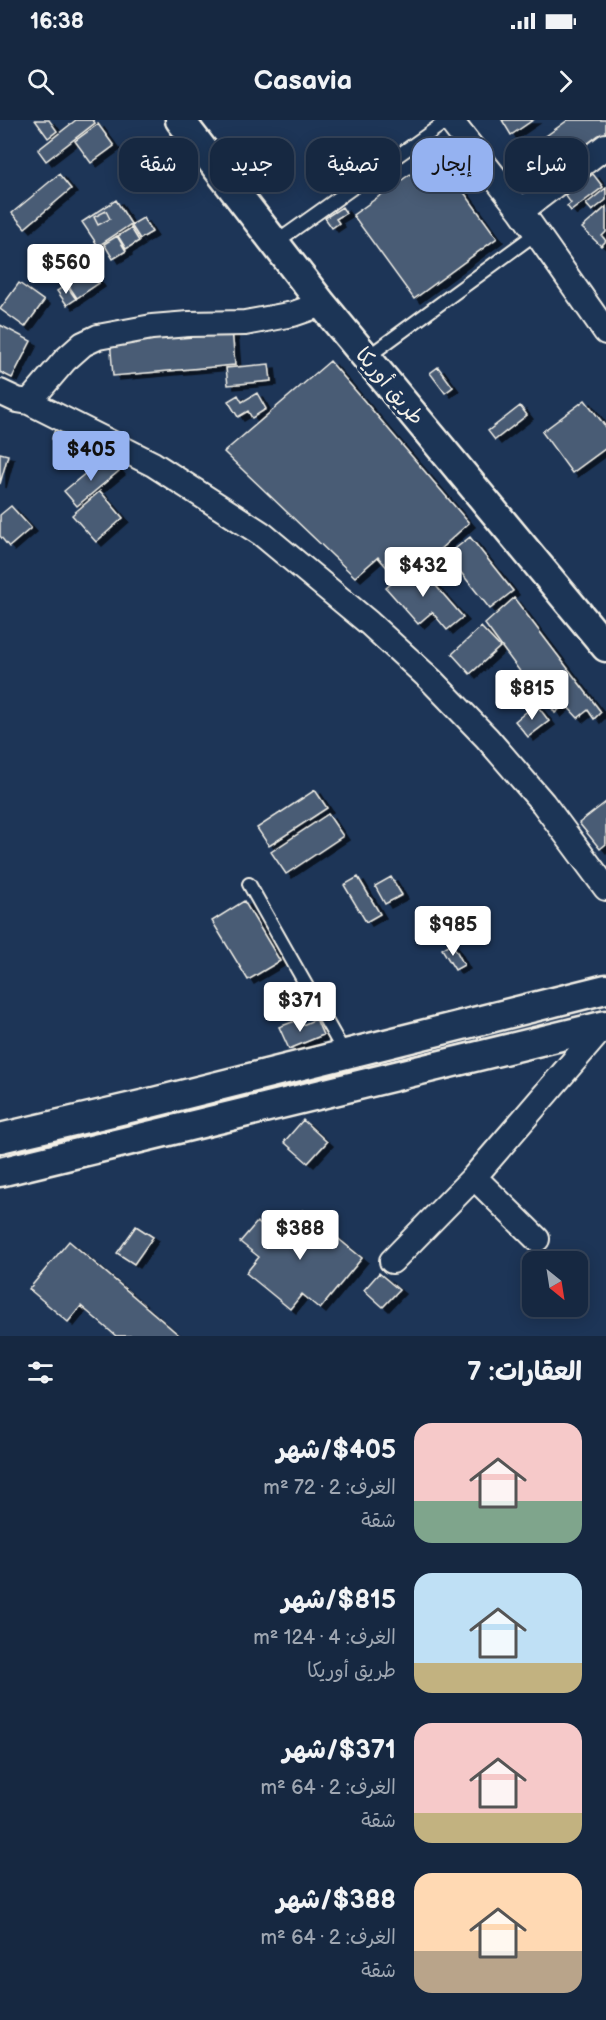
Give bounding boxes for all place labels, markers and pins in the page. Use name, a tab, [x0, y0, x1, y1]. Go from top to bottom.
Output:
pin: $560	[30, 244, 102, 295]
pin: $405	[55, 431, 127, 482]
pin: $432	[387, 547, 459, 598]
pin: $815	[496, 670, 568, 721]
pin: $985	[417, 906, 489, 957]
pin: $371	[264, 982, 336, 1033]
pin: $388	[264, 1210, 336, 1261]

